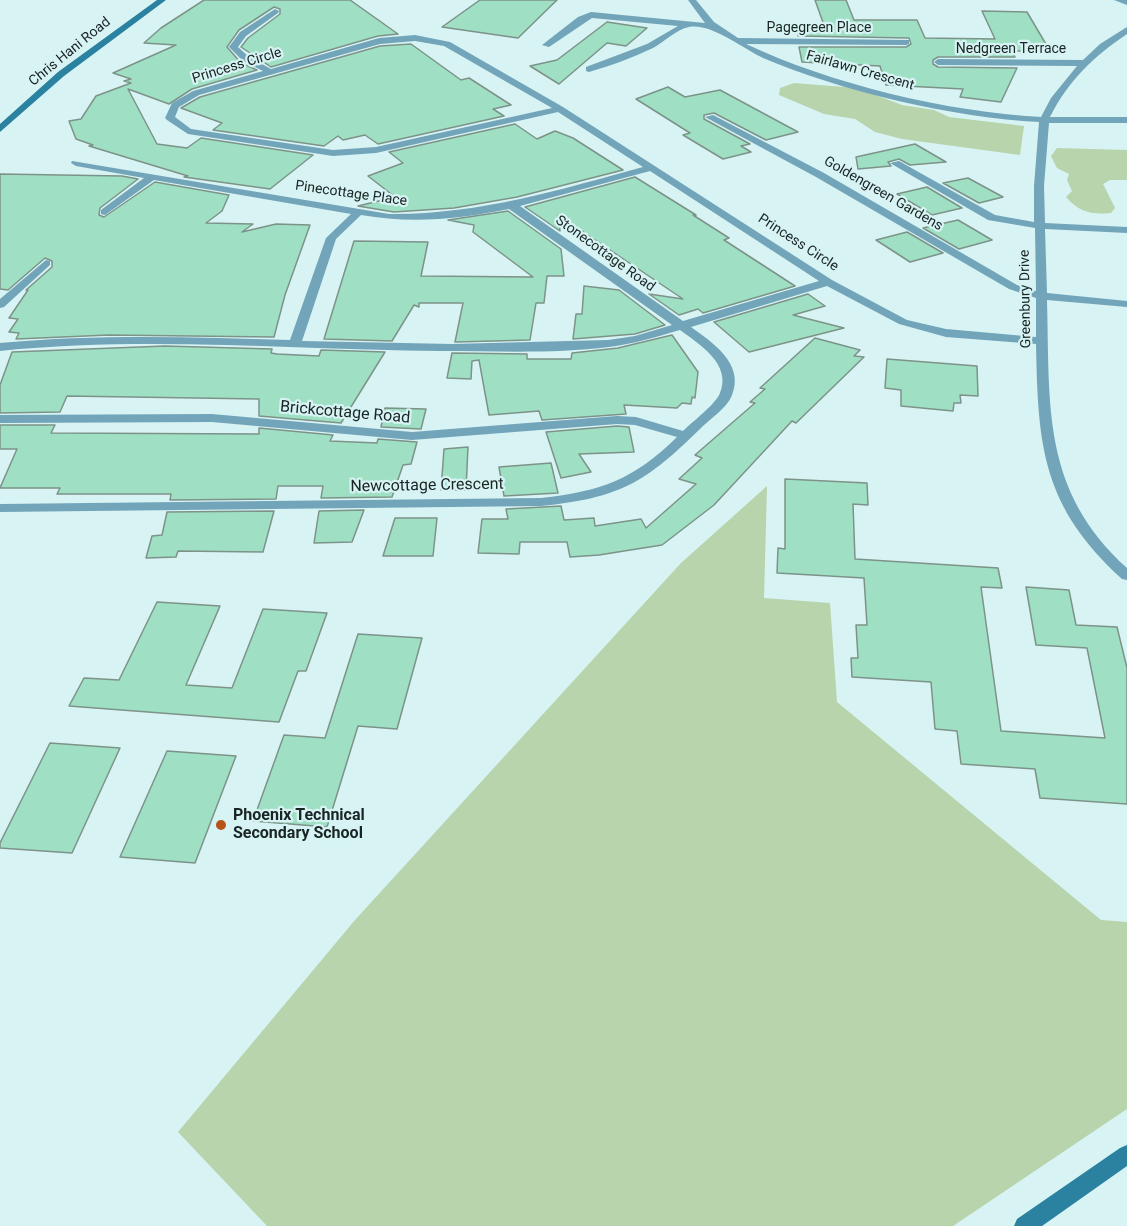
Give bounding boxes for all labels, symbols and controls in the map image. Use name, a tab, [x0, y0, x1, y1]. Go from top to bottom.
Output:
street label: Chris Hani Road	[26, 14, 114, 90]
street label: Pagegreen Place	[767, 20, 871, 36]
street label: Nedgreen Terrace	[956, 41, 1066, 57]
street label: Princess Circle	[190, 44, 284, 88]
street label: Fairlawn Crescent	[804, 48, 916, 94]
street label: Goldengreen Gardens	[821, 153, 945, 235]
street label: Pinecottage Place	[294, 178, 408, 210]
street label: Princess Circle	[755, 211, 841, 275]
street label: Stonecottage Road	[552, 212, 658, 296]
street label: Greenbury Drive	[1017, 249, 1035, 349]
street label: Brickcottage Road	[279, 398, 411, 428]
street label: Newcottage Crescent	[350, 475, 504, 497]
place label: Phoenix Technical Secondary School	[233, 806, 365, 844]
marker: Phoenix Technical Secondary School	[214, 818, 228, 832]

